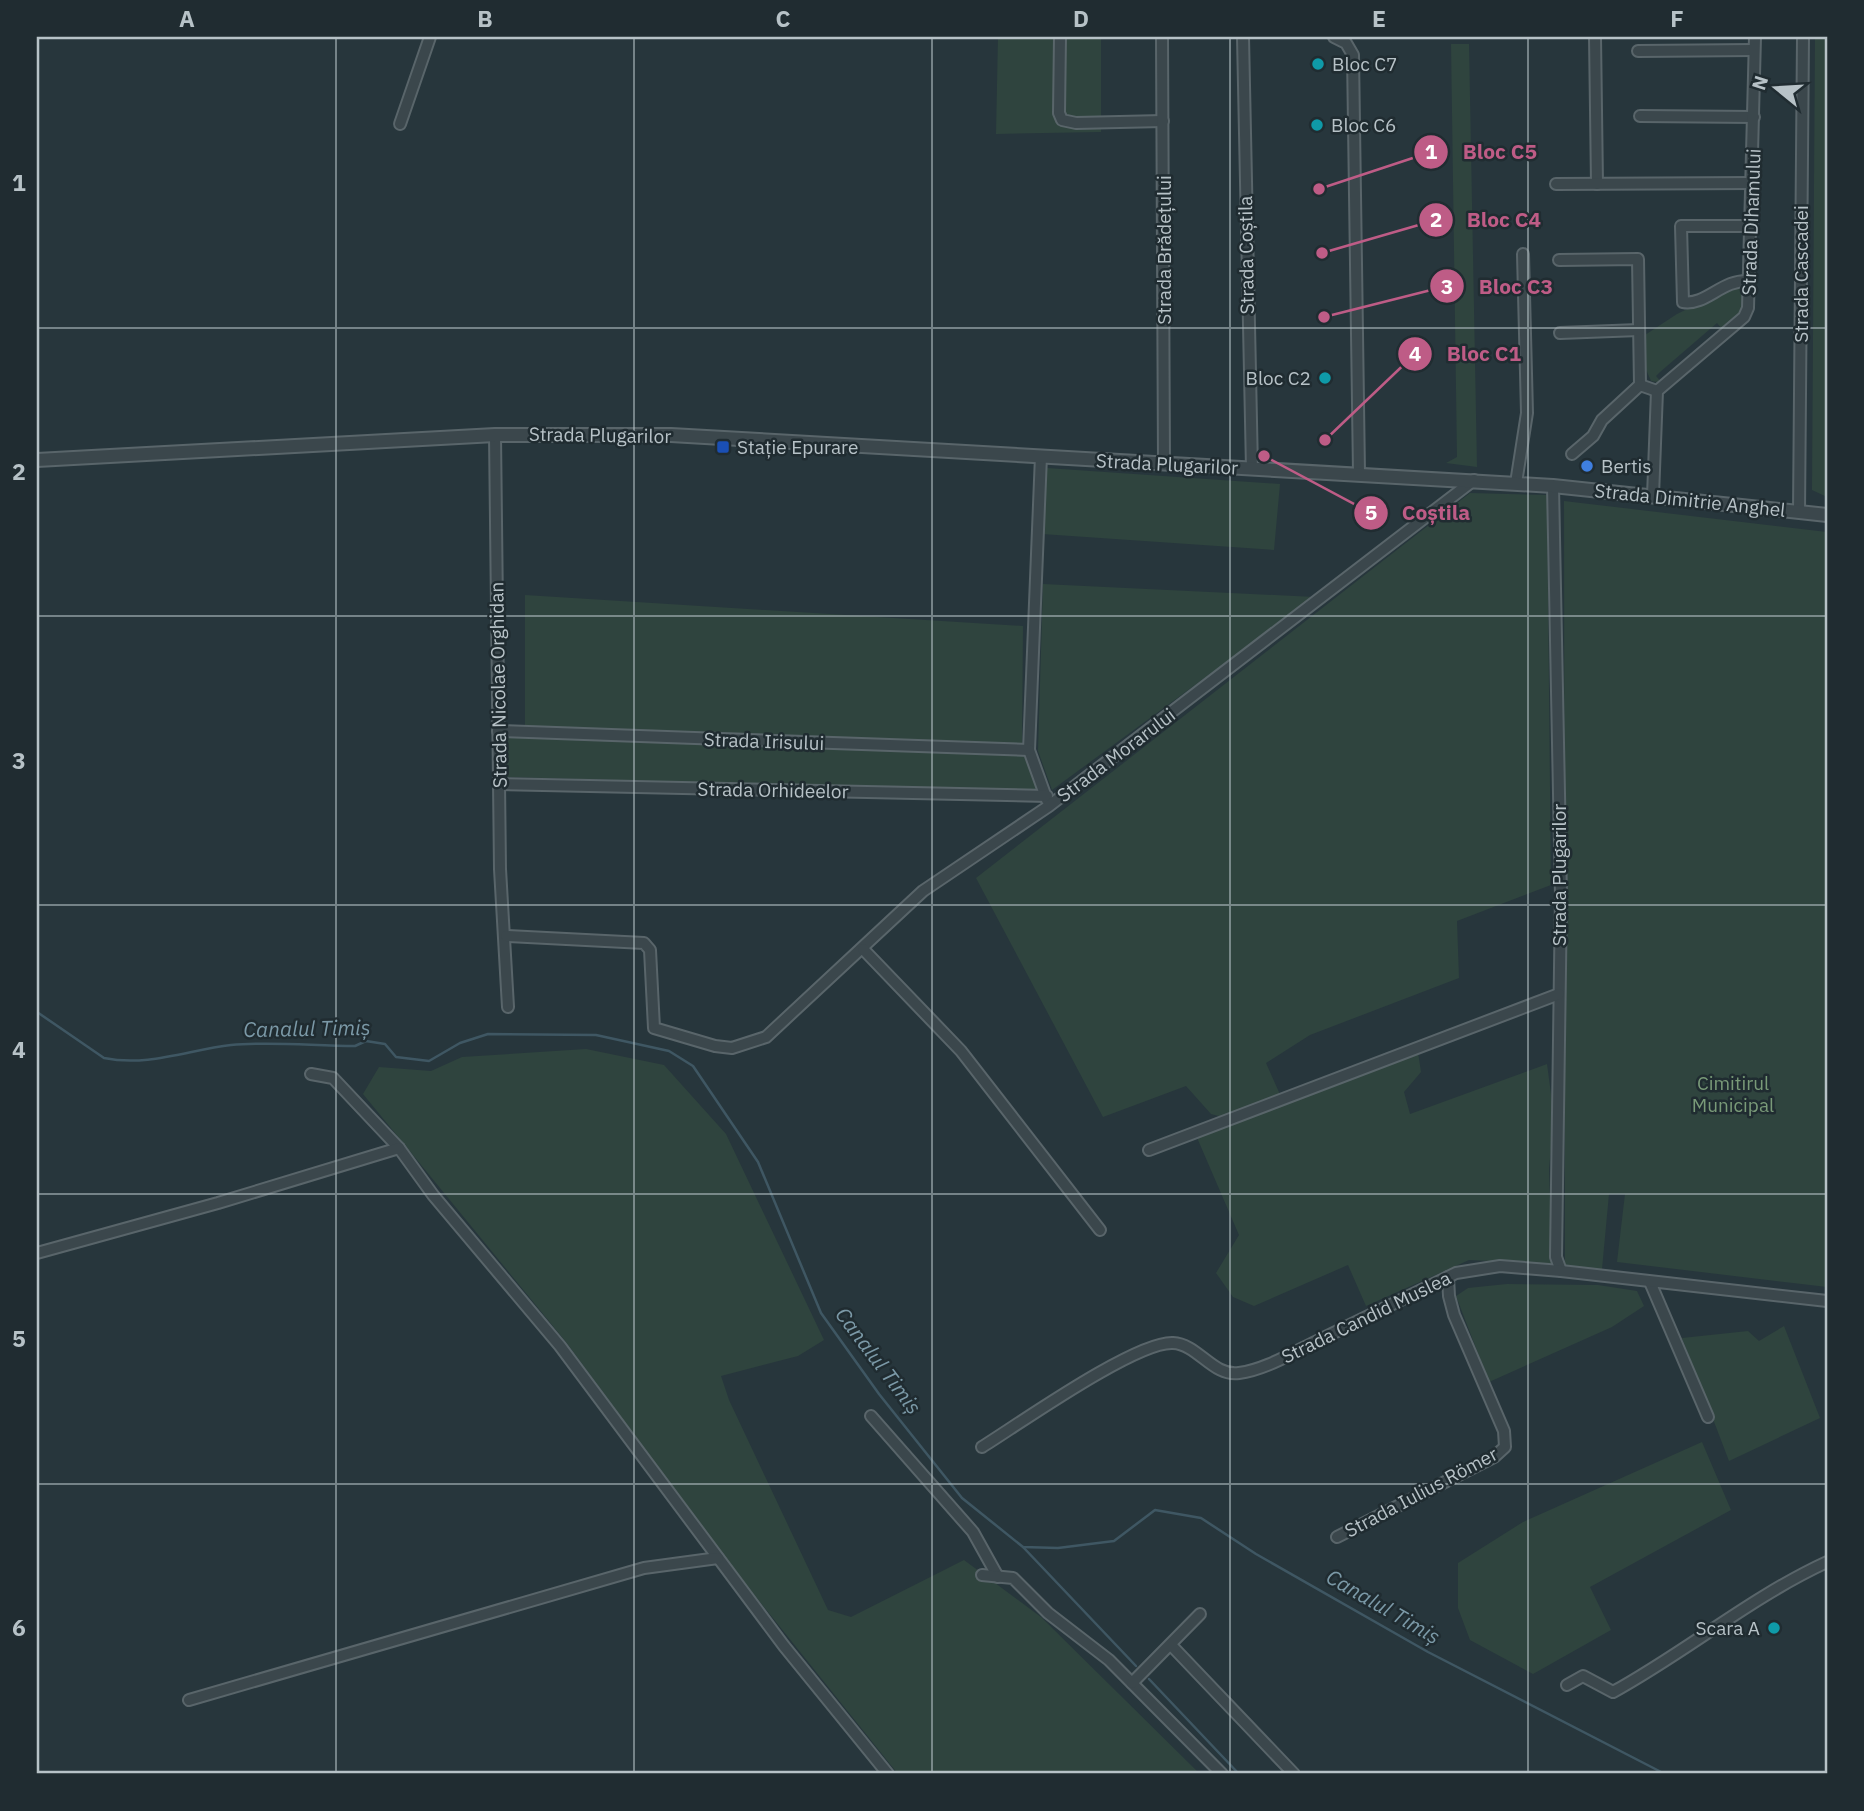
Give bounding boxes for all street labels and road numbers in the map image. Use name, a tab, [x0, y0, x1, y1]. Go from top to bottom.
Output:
street label: Strada Dihamului	[1736, 148, 1766, 296]
street label: Strada Brădețului	[1152, 175, 1176, 325]
street label: Strada Coștila	[1233, 195, 1259, 315]
street label: Strada Cascadei	[1789, 205, 1813, 343]
street label: Strada Plugarilor	[529, 422, 671, 448]
street label: Strada Plugarilor	[1095, 448, 1239, 480]
street label: Strada Dimitrie Anghel	[1593, 478, 1787, 522]
street label: Strada Nicolae Orghidan	[484, 582, 512, 788]
street label: Strada Morarului	[1052, 703, 1180, 807]
street label: Strada Irisului	[703, 727, 825, 755]
street label: Strada Orhideelor	[697, 777, 849, 803]
street label: Strada Plugarilor	[1547, 804, 1571, 946]
street label: Strada Candid Muslea	[1277, 1266, 1455, 1368]
street label: Strada Iulius Römer	[1340, 1442, 1502, 1542]

